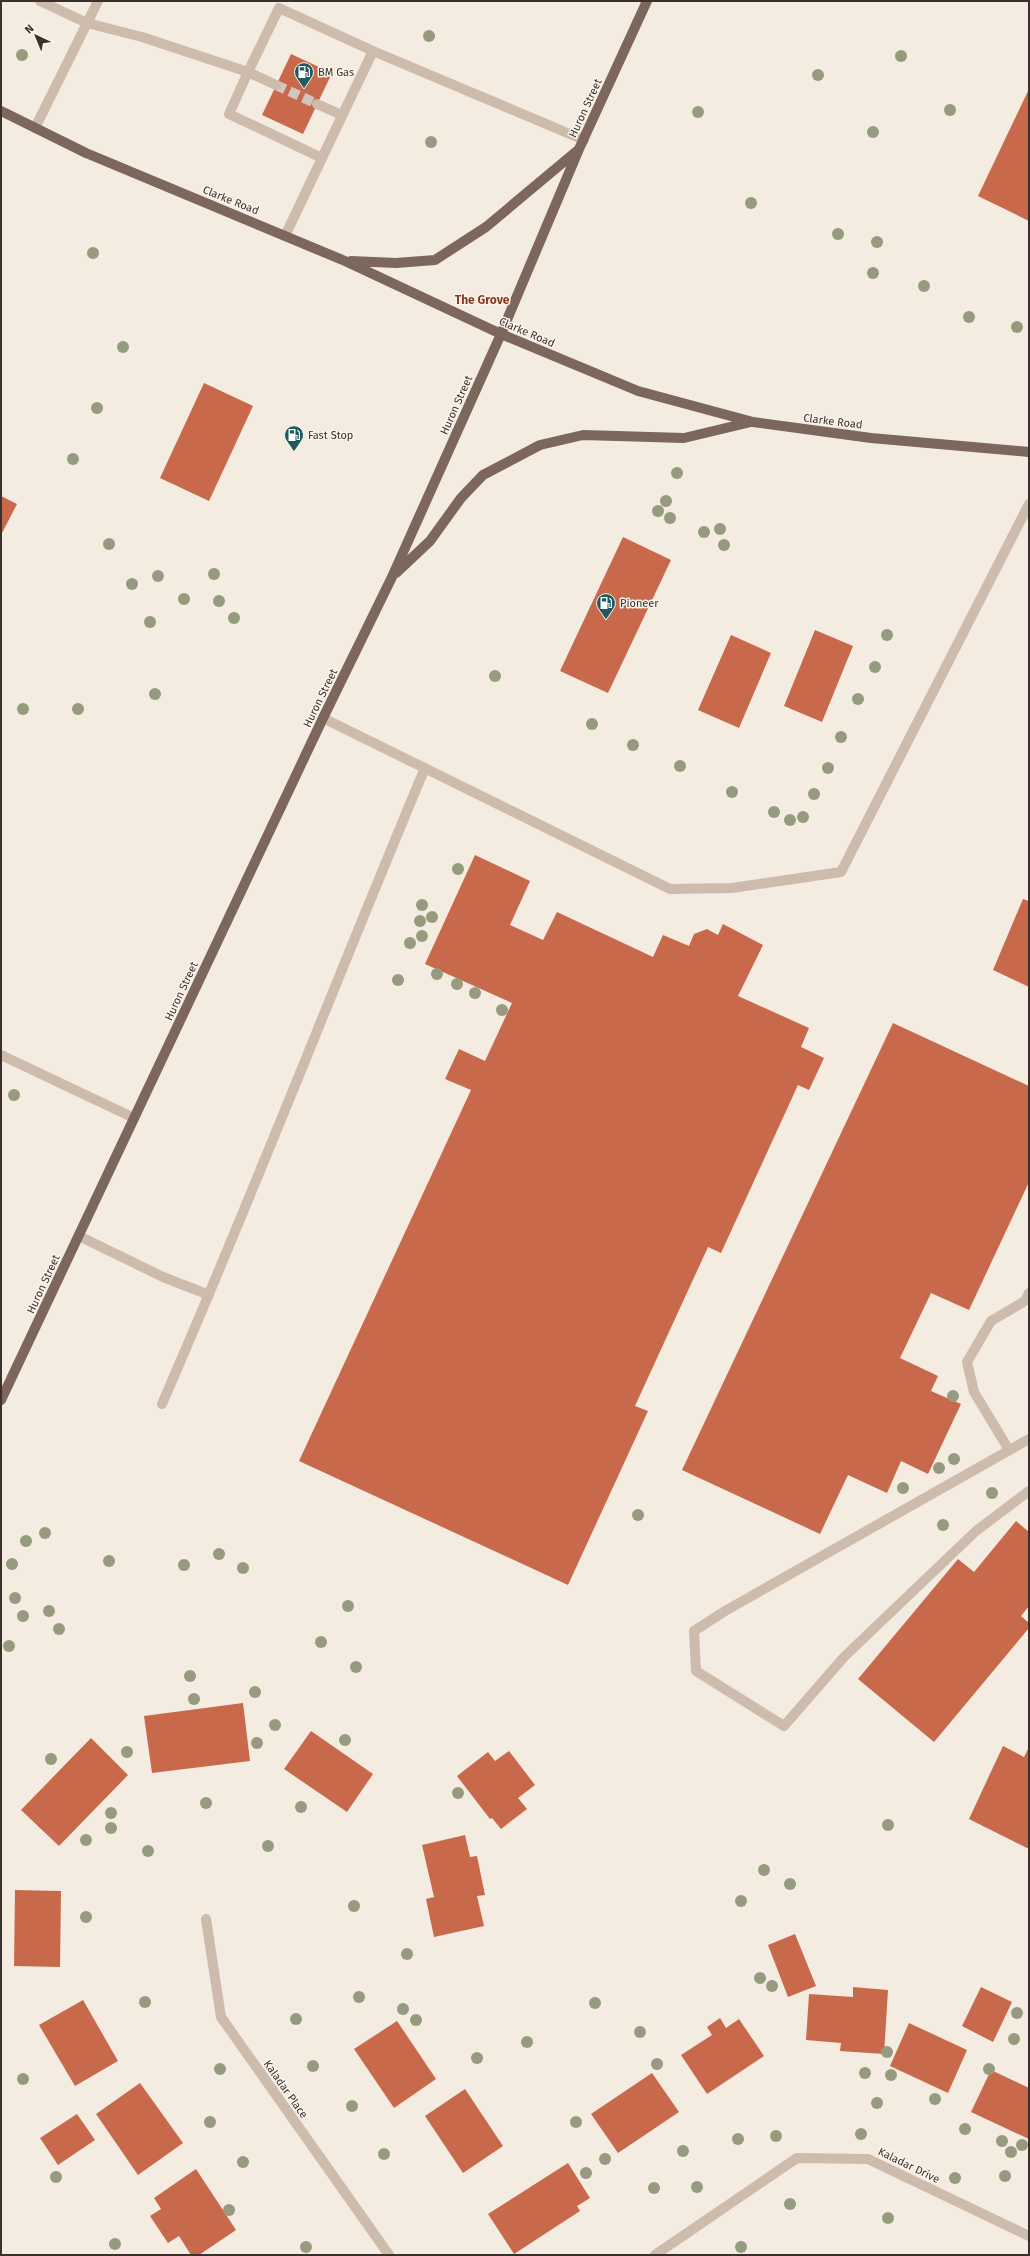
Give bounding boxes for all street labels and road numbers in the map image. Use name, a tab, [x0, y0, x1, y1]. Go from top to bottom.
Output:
street label: Huron Street	[566, 77, 605, 140]
street label: Clarke Road	[201, 183, 261, 218]
street label: Clarke Road	[497, 315, 557, 350]
street label: Huron Street	[438, 374, 475, 437]
street label: Clarke Road	[803, 411, 863, 432]
street label: Huron Street	[301, 667, 340, 730]
street label: Huron Street	[162, 960, 201, 1023]
street label: Huron Street	[24, 1253, 63, 1316]
street label: Kaladar Place	[261, 2058, 310, 2121]
street label: Kaladar Drive	[876, 2145, 942, 2186]

